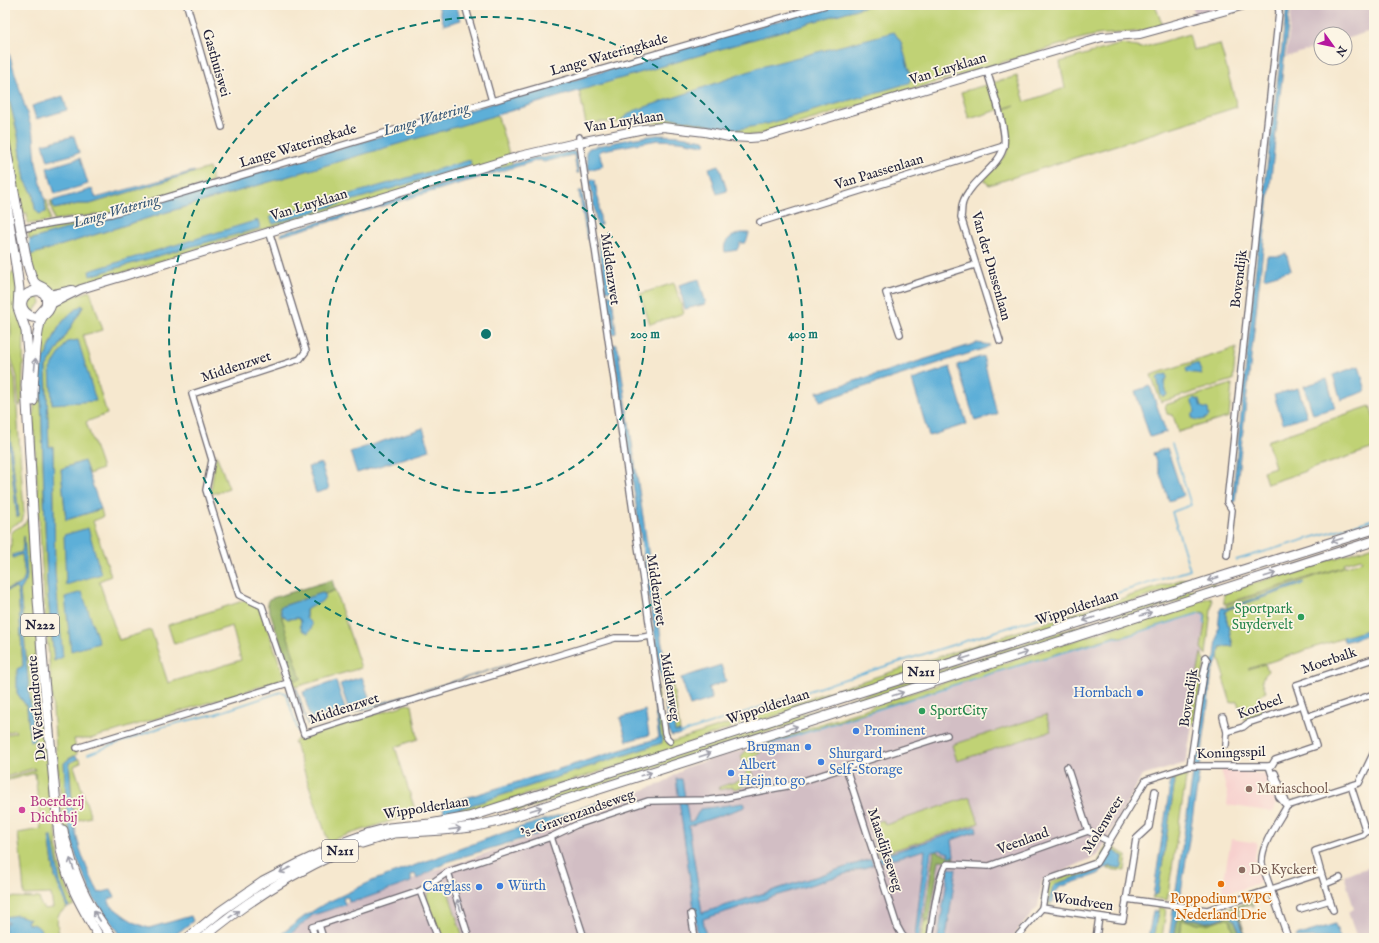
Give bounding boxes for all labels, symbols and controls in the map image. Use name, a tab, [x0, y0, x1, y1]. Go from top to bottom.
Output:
north arrow	[1313, 26, 1353, 66]
street label: Gasthuiswei	[198, 27, 234, 99]
street label: Lange Wateringkade	[548, 29, 671, 80]
text: N	[1332, 42, 1350, 59]
street label: Van Luyklaan	[906, 49, 989, 90]
water label: Lange Watering	[380, 97, 473, 142]
street label: Van Luyklaan	[582, 107, 665, 137]
street label: Lange Wateringkade	[237, 119, 359, 172]
street label: Van Paassenlaan	[831, 150, 926, 194]
street label: Van Luyklaan	[267, 185, 350, 226]
water label: Lange Watering	[70, 189, 163, 234]
street label: Van der Dussenlaan	[967, 208, 1015, 323]
street label: Middenzwet	[596, 232, 624, 306]
street label: Bovendijk	[1226, 248, 1252, 309]
centre of rings	[479, 327, 493, 341]
text: 200 m	[630, 327, 660, 342]
text: 400 m	[788, 327, 819, 342]
street label: Middenzwet	[199, 347, 273, 387]
one-way arrow	[32, 358, 39, 371]
one-way arrow	[1330, 537, 1343, 544]
street label: Middenzwet	[642, 553, 670, 627]
one-way arrow	[1263, 571, 1276, 578]
one-way arrow	[1206, 576, 1219, 583]
street label: Wippolderlaan	[1033, 586, 1121, 630]
place label: Sportpark Suydervelt	[1232, 600, 1294, 634]
one-way arrow	[1139, 610, 1152, 617]
marker: Sportpark Suydervelt	[1296, 612, 1306, 622]
road number: N222	[21, 614, 59, 636]
one-way arrow	[1082, 616, 1095, 623]
street label: Moerbalk	[1299, 643, 1359, 679]
one-way arrow	[1016, 650, 1029, 657]
street label: Middenweg	[656, 652, 684, 723]
street label: De Westlandroute	[23, 654, 51, 761]
one-way arrow	[959, 655, 971, 663]
road number: N211	[903, 661, 939, 683]
street label: Bovendijk	[1176, 667, 1203, 728]
place label: Hornbach	[1073, 684, 1133, 702]
street label: Wippolderlaan	[724, 685, 812, 729]
marker: Hornbach	[1135, 688, 1145, 698]
street label: Middenzwet	[307, 689, 381, 729]
one-way arrow	[892, 689, 904, 697]
street label: Korbeel	[1235, 690, 1285, 723]
place label: SportCity	[930, 702, 988, 720]
marker: SportCity	[917, 706, 927, 716]
place label: Prominent	[864, 722, 926, 740]
one-way arrow	[785, 723, 797, 731]
marker: Prominent	[851, 726, 861, 736]
place label: Brugman	[746, 738, 801, 756]
marker: Brugman	[803, 742, 813, 752]
street label: Koningsspil	[1196, 743, 1266, 763]
place label: Shurgard Self-Storage	[829, 745, 903, 779]
one-way arrow	[698, 751, 710, 759]
place label: Albert Heijn to go	[738, 756, 806, 790]
marker: Shurgard Self-Storage	[816, 757, 826, 767]
marker: Albert Heijn to go	[726, 768, 736, 778]
one-way arrow	[639, 770, 652, 777]
place label: Mariaschool	[1257, 780, 1329, 798]
marker: Mariaschool	[1244, 784, 1254, 794]
street label: 's-Gravenzandseweg	[519, 785, 638, 843]
street label: Wippolderlaan	[382, 792, 470, 824]
place label: Boerderij Dichtbij	[30, 793, 84, 827]
street label: Molenweer	[1078, 793, 1128, 857]
marker: Boerderij Dichtbij	[17, 805, 27, 815]
one-way arrow	[529, 805, 542, 812]
street label: Maasdijkseweg	[863, 806, 907, 894]
street label: Veenland	[994, 823, 1052, 859]
one-way arrow	[448, 825, 461, 833]
road number: N211	[322, 840, 358, 862]
one-way arrow	[68, 858, 76, 870]
place label: De Kyckert	[1250, 861, 1317, 879]
marker: De Kyckert	[1237, 865, 1247, 875]
one-way arrow	[279, 867, 291, 874]
place label: Würth	[508, 877, 546, 895]
place label: Carglass	[422, 878, 471, 896]
marker: Poppodium WPC Nederland Drie	[1216, 879, 1226, 889]
marker: Würth	[495, 881, 505, 891]
marker: Carglass	[474, 882, 484, 892]
street label: Woudveen	[1051, 889, 1115, 915]
place label: Poppodium WPC Nederland Drie	[1170, 890, 1272, 924]
one-way arrow	[454, 899, 462, 911]
one-way arrow	[228, 910, 239, 918]
one-way arrow	[93, 911, 101, 922]

